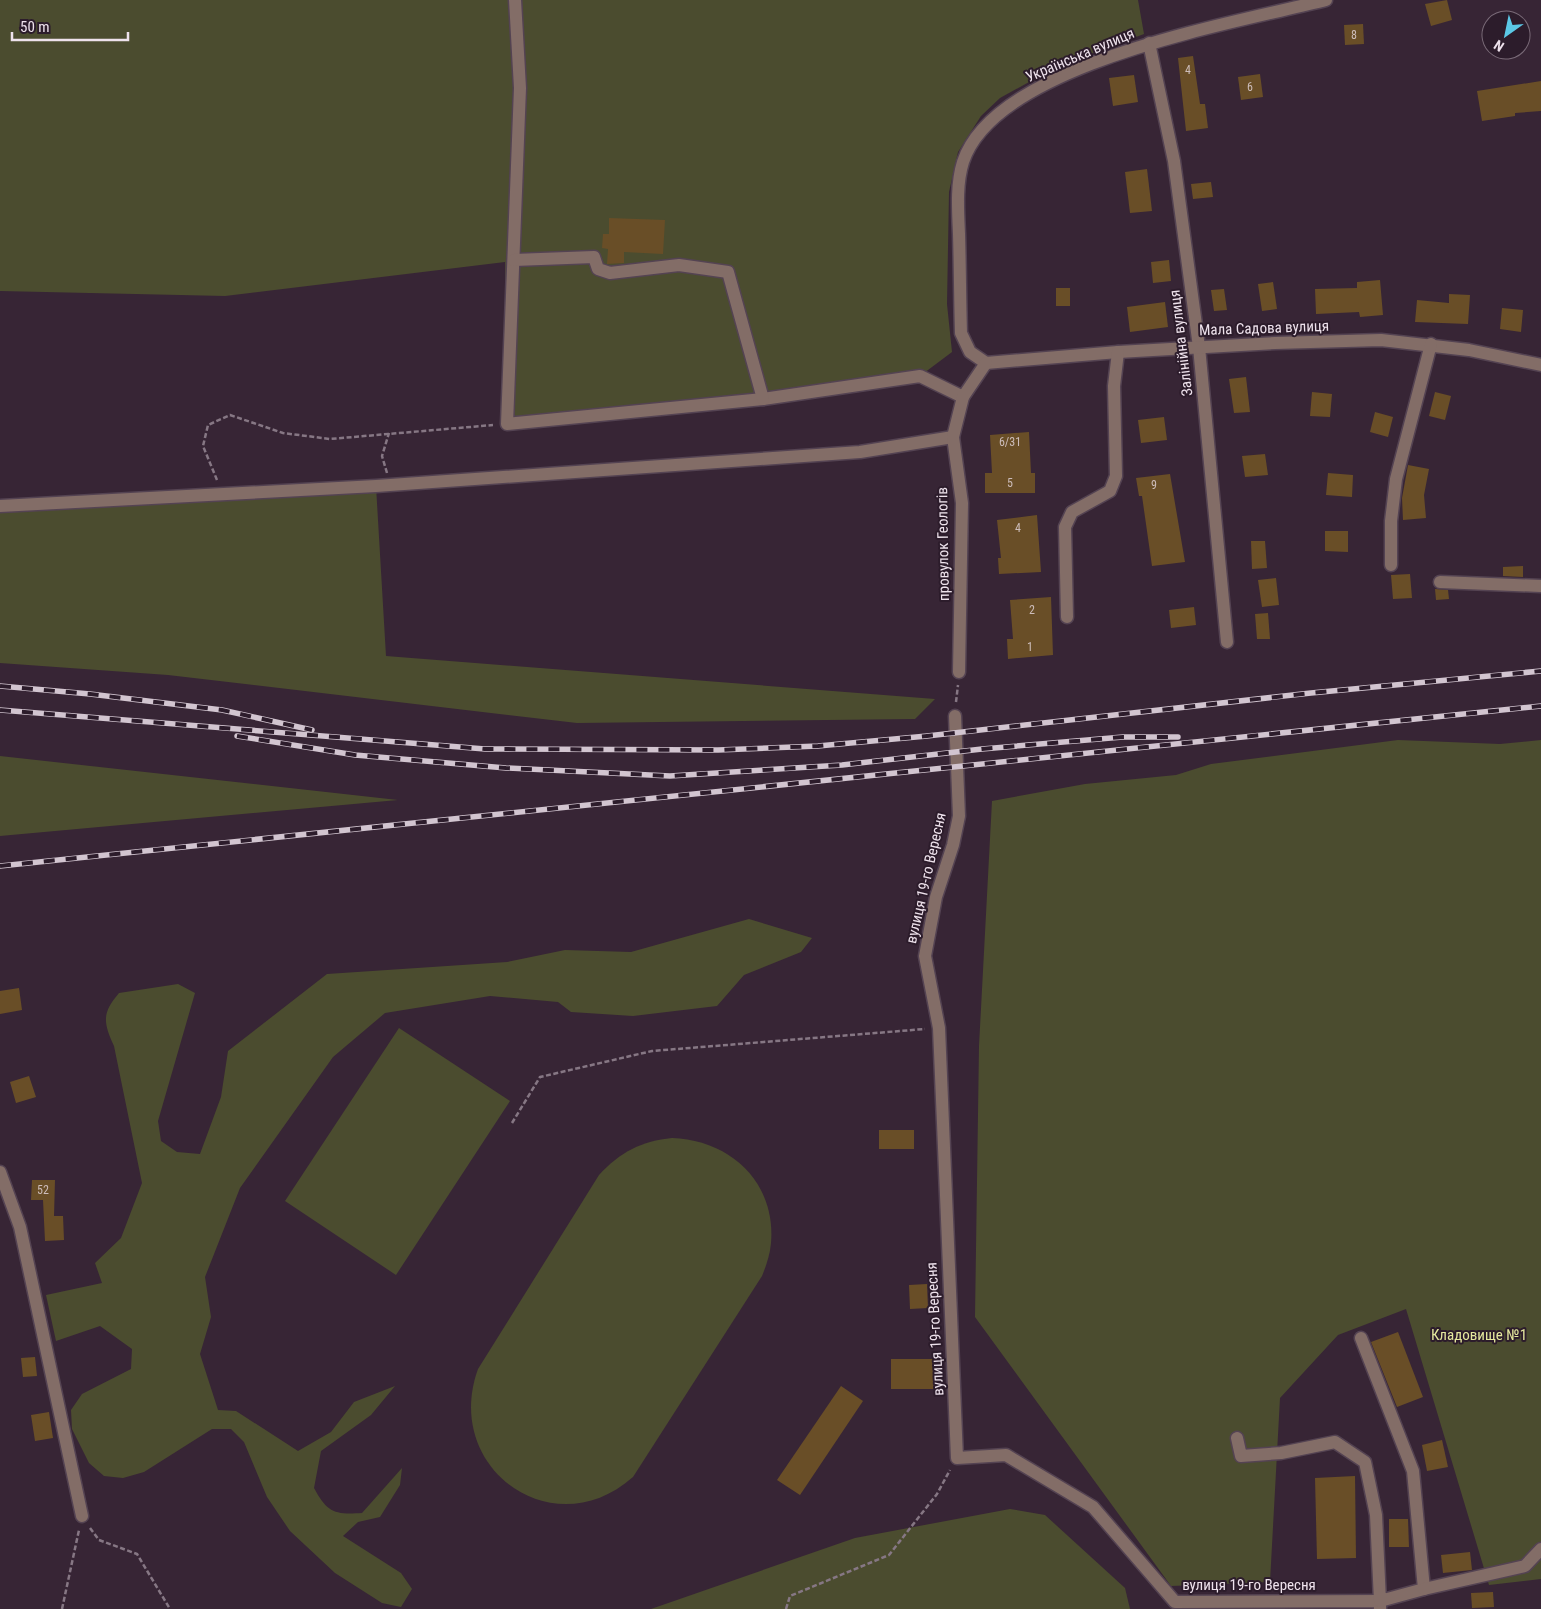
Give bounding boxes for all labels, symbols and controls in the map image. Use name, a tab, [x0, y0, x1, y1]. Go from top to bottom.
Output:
scale bar	[12, 10, 129, 42]
north arrow	[1481, 10, 1531, 60]
text: 50 m	[20, 18, 50, 36]
street label: Українська вулиця	[1023, 24, 1137, 86]
house number: 8	[1351, 28, 1357, 42]
text: N	[1491, 37, 1507, 55]
house number: 4	[1185, 63, 1191, 77]
house number: 6	[1247, 80, 1253, 94]
street label: Залінійна вулиця	[1166, 289, 1196, 397]
street label: Мала Садова вулиця	[1199, 317, 1329, 339]
house number: 6/31	[999, 435, 1021, 449]
house number: 5	[1007, 476, 1013, 490]
house number: 9	[1151, 478, 1157, 492]
street label: провулок Геологів	[933, 487, 953, 601]
house number: 4	[1015, 521, 1021, 535]
house number: 2	[1029, 603, 1035, 617]
house number: 1	[1027, 640, 1033, 654]
street label: вулиця 19-го Вересня	[902, 811, 950, 945]
house number: 52	[37, 1183, 49, 1197]
street label: вулиця 19-го Вересня	[923, 1262, 947, 1396]
park label: Кладовище №1	[1431, 1326, 1527, 1344]
street label: вулиця 19-го Вересня	[1182, 1576, 1316, 1594]

